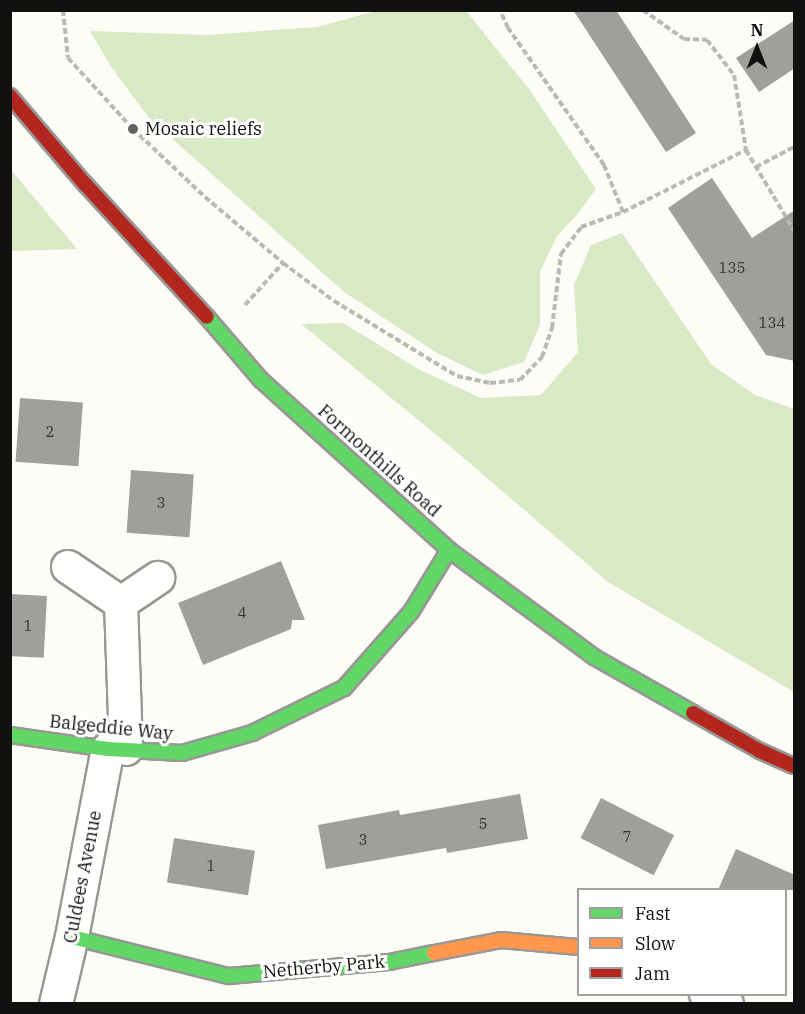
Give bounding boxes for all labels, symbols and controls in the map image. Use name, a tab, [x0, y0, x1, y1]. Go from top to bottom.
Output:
north arrow	[727, 18, 787, 78]
text: N	[751, 20, 763, 40]
place label: Mosaic reliefs	[145, 118, 262, 140]
marker: Mosaic reliefs	[126, 122, 140, 136]
house number: 135	[719, 259, 745, 277]
house number: 134	[759, 314, 785, 332]
street label: Formonthills Road	[313, 400, 445, 522]
house number: 2	[46, 423, 54, 441]
house number: 3	[157, 494, 165, 512]
house number: 4	[238, 604, 246, 622]
house number: 1	[24, 617, 32, 635]
street label: Balgeddie Way	[48, 711, 174, 745]
street label: Culdees Avenue	[60, 809, 106, 945]
house number: 5	[479, 815, 487, 833]
house number: 7	[623, 828, 631, 846]
house number: 3	[359, 831, 367, 849]
house number: 1	[207, 857, 215, 875]
legend	[577, 888, 787, 996]
text: Fast	[635, 902, 670, 925]
text: Slow	[635, 932, 675, 955]
street label: Netherby Park	[262, 951, 386, 983]
text: Jam	[635, 962, 670, 985]

